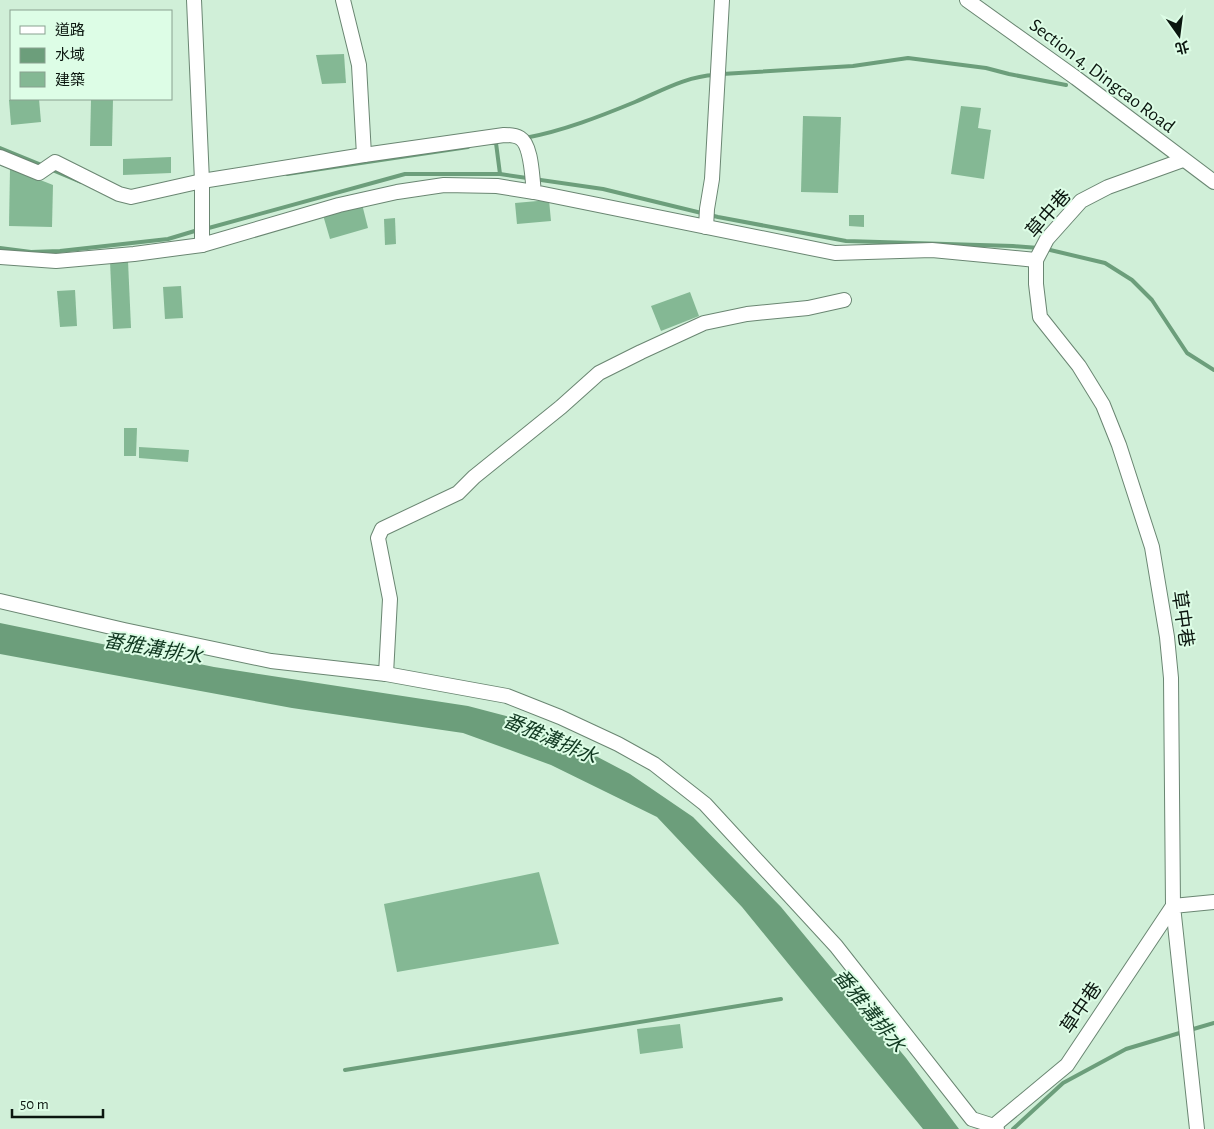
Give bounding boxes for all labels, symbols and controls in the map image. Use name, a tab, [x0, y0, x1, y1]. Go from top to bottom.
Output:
legend	[10, 10, 172, 100]
north arrow	[1154, 10, 1204, 60]
street label: Section 4, Dingcao Road	[1026, 15, 1178, 137]
text: 道路	[55, 22, 85, 38]
text: 北	[1173, 38, 1191, 56]
text: 水域	[55, 47, 85, 63]
text: 建築	[55, 72, 85, 88]
street label: 草中巷	[1022, 185, 1075, 242]
street label: 草中巷	[1169, 589, 1197, 649]
water label: 番雅溝排水	[102, 629, 205, 668]
water label: 番雅溝排水	[500, 709, 601, 768]
water label: 番雅溝排水	[830, 965, 910, 1057]
street label: 草中巷	[1057, 978, 1106, 1037]
scale bar	[12, 1086, 104, 1118]
text: 50 m	[20, 1097, 49, 1112]

